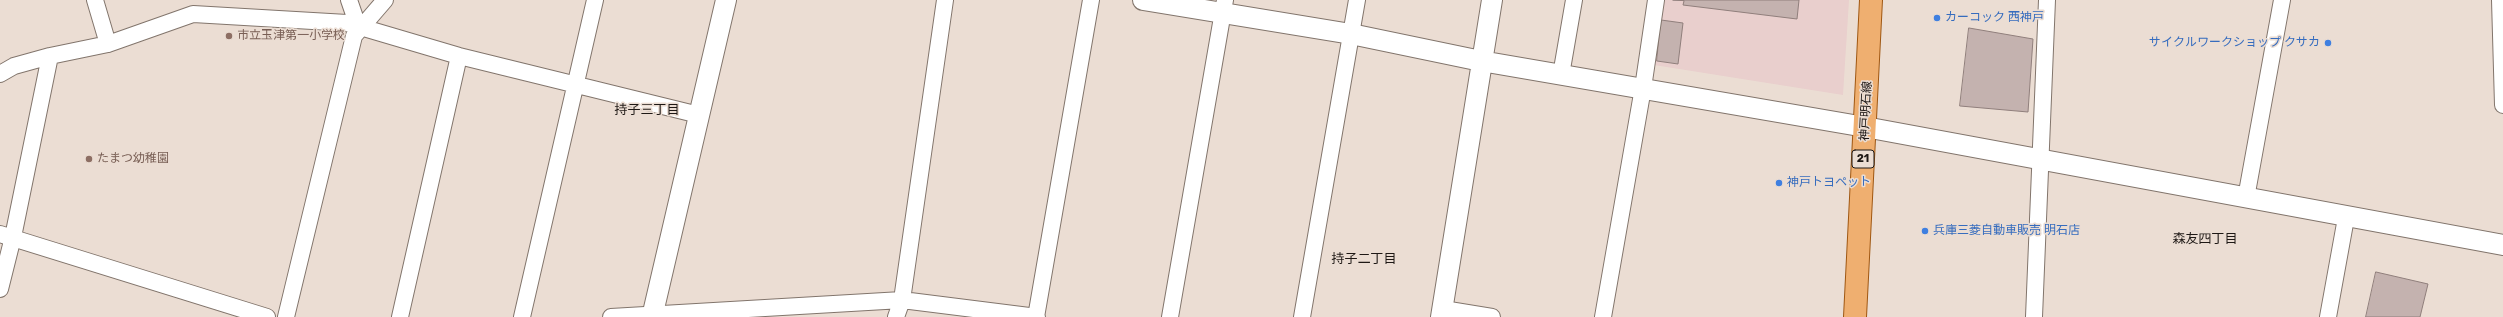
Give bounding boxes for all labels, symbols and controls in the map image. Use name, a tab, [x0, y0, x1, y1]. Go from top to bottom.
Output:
place label: カーコック 西神戸	[1945, 11, 2044, 25]
marker: カーコック 西神戸	[1932, 13, 1942, 23]
place label: 市立玉津第一小学校	[237, 29, 345, 43]
marker: 市立玉津第一小学校	[224, 31, 234, 41]
place label: サイクルワークショップ クサカ	[2149, 36, 2320, 50]
marker: サイクルワークショップ クサカ	[2323, 38, 2333, 48]
street label: 神戸明石線	[1857, 81, 1875, 141]
district label: 持子三丁目	[615, 102, 679, 118]
road number: 21	[1852, 150, 1874, 168]
place label: たまつ幼稚園	[97, 152, 169, 166]
marker: たまつ幼稚園	[84, 154, 94, 164]
place label: 神戸トヨペット	[1787, 176, 1871, 190]
marker: 神戸トヨペット	[1774, 178, 1784, 188]
place label: 兵庫三菱自動車販売 明石店	[1933, 224, 2080, 238]
marker: 兵庫三菱自動車販売 明石店	[1920, 226, 1930, 236]
district label: 森友四丁目	[2173, 231, 2237, 247]
district label: 持子二丁目	[1332, 251, 1396, 267]

